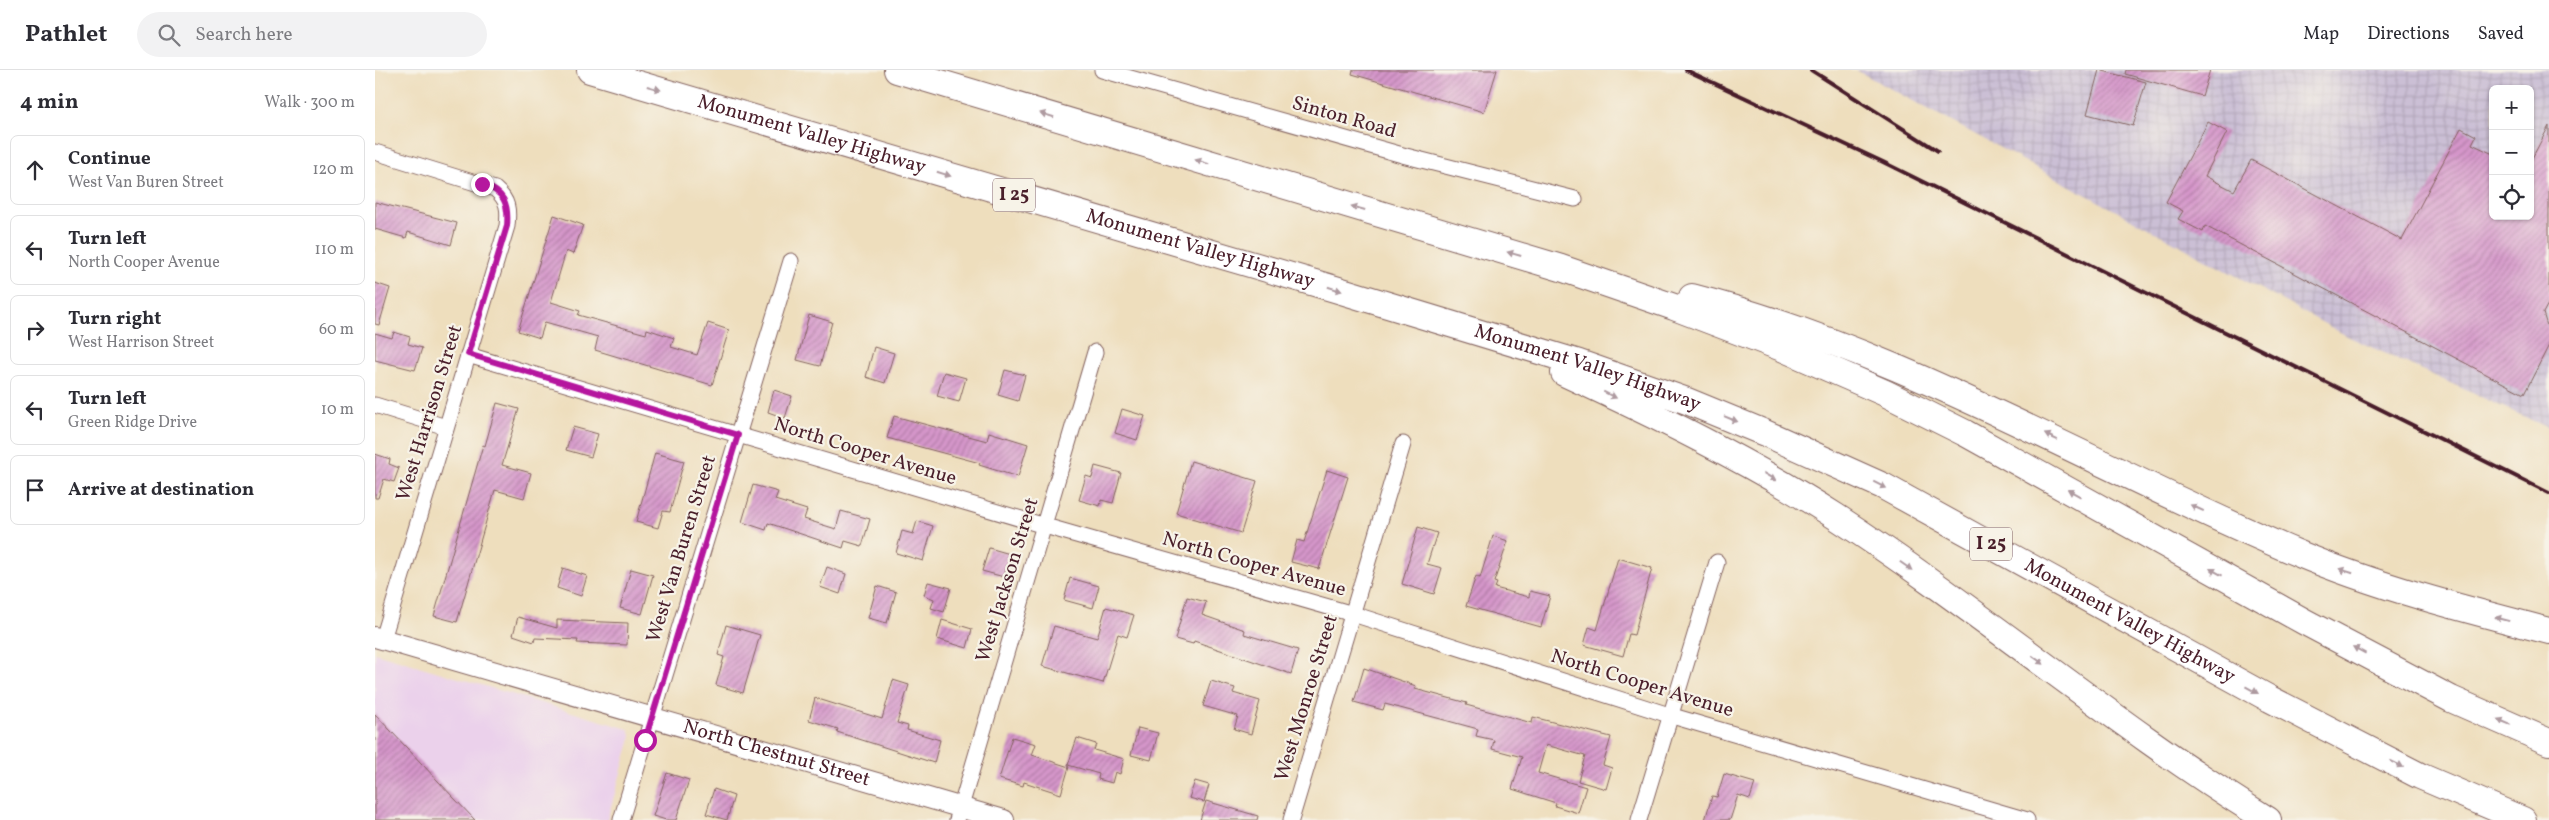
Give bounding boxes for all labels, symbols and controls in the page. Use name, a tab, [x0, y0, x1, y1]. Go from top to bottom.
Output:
search box	[137, 12, 487, 57]
text: Pathlet	[25, 18, 107, 52]
icon: search	[155, 21, 183, 49]
text: Search here	[195, 22, 293, 48]
text: Map	[2303, 22, 2339, 47]
text: Directions	[2367, 22, 2450, 47]
text: Saved	[2478, 22, 2524, 47]
one-way arrow	[647, 85, 662, 93]
map controls	[2489, 85, 2534, 220]
button: +	[2489, 85, 2534, 130]
text: 4 min	[20, 88, 79, 117]
street label: Monument Valley Highway	[694, 88, 930, 182]
street label: Sinton Road	[1288, 90, 1400, 146]
text: Walk · 300 m	[264, 92, 355, 114]
one-way arrow	[1039, 111, 1054, 119]
button: −	[2489, 130, 2534, 175]
text: Continue	[68, 146, 151, 172]
icon: ahead	[21, 156, 49, 184]
one-way arrow	[1195, 158, 1210, 166]
text: 120 m	[312, 159, 354, 181]
one-way arrow	[937, 171, 952, 178]
text: West Van Buren Street	[68, 172, 224, 194]
route end	[471, 173, 494, 196]
button: locate	[2489, 175, 2534, 220]
road number: I 25	[993, 178, 1035, 212]
street label: Monument Valley Highway	[1082, 202, 1318, 296]
one-way arrow	[1351, 204, 1366, 212]
text: Turn left	[68, 226, 147, 252]
icon: left	[21, 236, 49, 264]
text: 110 m	[315, 239, 354, 261]
one-way arrow	[1507, 249, 1522, 257]
text: North Cooper Avenue	[68, 252, 220, 274]
one-way arrow	[1328, 286, 1343, 294]
text: Turn right	[68, 306, 161, 332]
icon: right	[21, 316, 49, 344]
street label: Monument Valley Highway	[1471, 318, 1705, 419]
text: 60 m	[319, 319, 354, 341]
street label: West Harrison Street	[390, 321, 470, 505]
text: West Harrison Street	[68, 332, 214, 354]
text: Turn left	[68, 386, 147, 412]
one-way arrow	[1603, 391, 1617, 399]
icon: left	[21, 396, 49, 424]
text: 10 m	[321, 399, 354, 421]
street label: North Cooper Avenue	[770, 411, 960, 493]
text: Green Ridge Drive	[68, 412, 197, 434]
one-way arrow	[1724, 416, 1738, 424]
one-way arrow	[2043, 433, 2058, 442]
street label: West Van Buren Street	[640, 452, 724, 646]
one-way arrow	[1763, 472, 1776, 481]
icon: arrive	[21, 476, 49, 504]
text: Arrive at destination	[68, 477, 254, 503]
one-way arrow	[1873, 481, 1887, 489]
one-way arrow	[2067, 489, 2081, 498]
street label: West Jackson Street	[970, 494, 1046, 666]
one-way arrow	[2190, 503, 2204, 511]
street label: North Cooper Avenue	[1159, 525, 1349, 605]
road number: I 25	[1970, 528, 2012, 560]
street label: Monument Valley Highway	[2019, 552, 2240, 691]
one-way arrow	[1899, 561, 1913, 571]
one-way arrow	[2339, 567, 2354, 575]
one-way arrow	[2209, 568, 2223, 577]
street label: West Monroe Street	[1268, 611, 1346, 785]
one-way arrow	[2494, 614, 2509, 622]
street label: North Cooper Avenue	[1547, 643, 1737, 725]
one-way arrow	[2351, 646, 2366, 654]
one-way arrow	[2031, 655, 2045, 665]
one-way arrow	[2246, 685, 2259, 694]
street label: North Chestnut Street	[679, 713, 873, 794]
one-way arrow	[2497, 718, 2511, 726]
route start	[634, 729, 657, 752]
one-way arrow	[2389, 760, 2404, 768]

